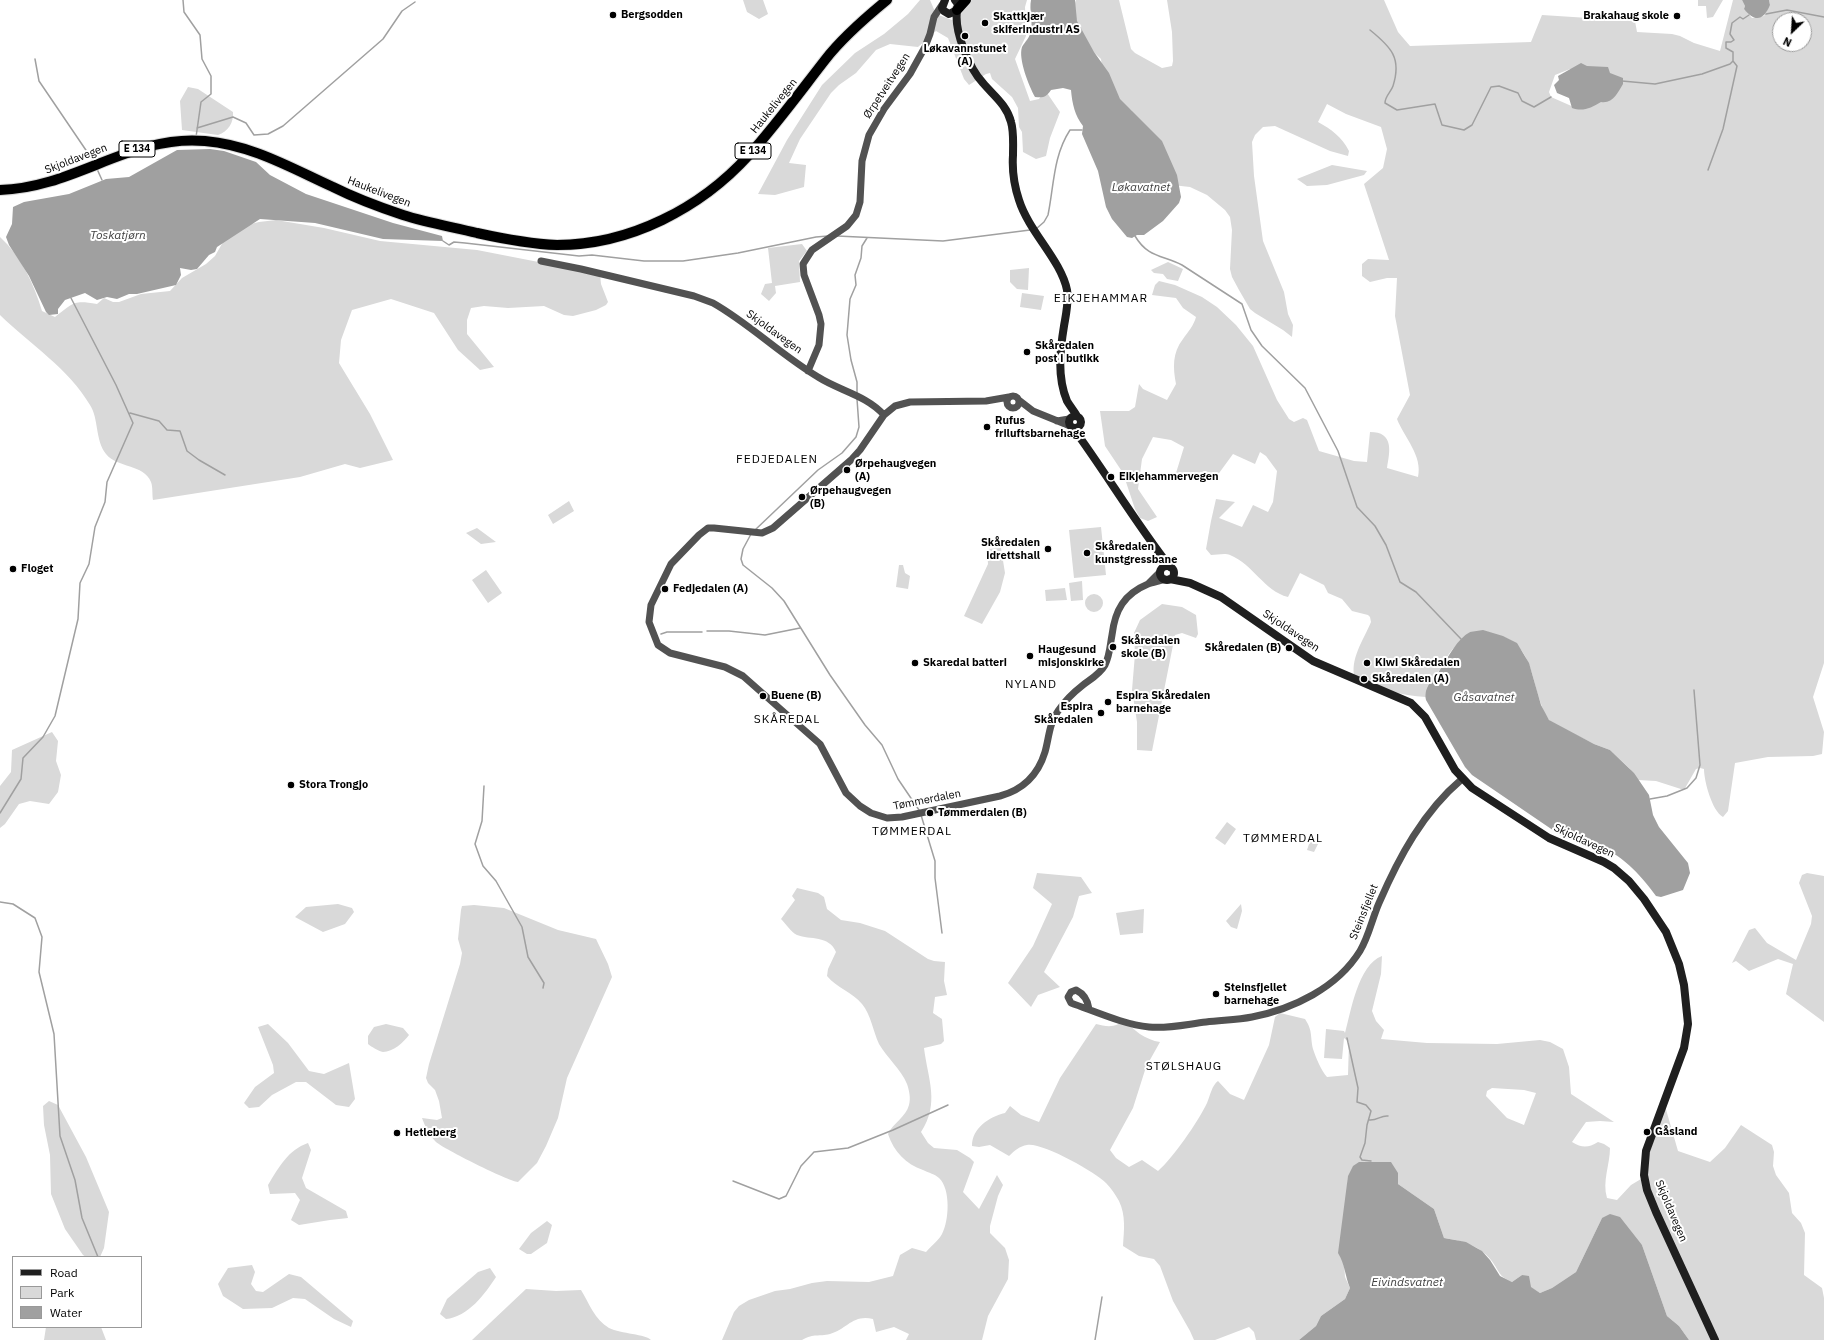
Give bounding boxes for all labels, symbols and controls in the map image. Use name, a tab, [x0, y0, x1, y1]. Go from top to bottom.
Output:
place label: Bergsodden	[621, 8, 683, 22]
place label: Brakahaug skole	[1583, 9, 1669, 23]
marker: Bergsodden	[608, 10, 618, 20]
place label: Skattkjær skiferindustri AS	[993, 10, 1080, 36]
marker: Brakahaug skole	[1672, 11, 1682, 21]
north arrow	[1772, 12, 1812, 52]
marker: Skattkjær skiferindustri AS	[980, 18, 990, 28]
marker: Løkavannstunet (A)	[960, 31, 970, 41]
text: N	[1781, 34, 1794, 50]
place label: Løkavannstunet (A)	[924, 42, 1006, 68]
street label: Ørpetveitvegen	[861, 51, 913, 121]
street label: Haukelivegen	[748, 76, 800, 136]
street label: Skjoldavegen	[43, 141, 109, 177]
road number: E 134	[119, 141, 155, 157]
road number: E 134	[735, 143, 771, 159]
street label: Haukelivegen	[346, 174, 412, 210]
water label: Løkavatnet	[1112, 181, 1170, 195]
water label: Toskatjørn	[90, 229, 146, 243]
district label: EIKJEHAMMAR	[1054, 292, 1148, 306]
street label: Skjoldavegen	[744, 307, 804, 357]
place label: Skåredalen post i butikk	[1035, 339, 1099, 365]
marker: Skåredalen post i butikk	[1022, 347, 1032, 357]
place label: Rufus friluftsbarnehage	[995, 414, 1085, 440]
marker: Rufus friluftsbarnehage	[982, 422, 992, 432]
district label: FEDJEDALEN	[736, 453, 818, 467]
place label: Ørpehaugvegen (A)	[855, 457, 936, 483]
marker: Ørpehaugvegen (A)	[842, 465, 852, 475]
place label: Eikjehammervegen	[1119, 470, 1218, 484]
marker: Eikjehammervegen	[1106, 472, 1116, 482]
place label: Ørpehaugvegen (B)	[810, 484, 891, 510]
marker: Ørpehaugvegen (B)	[797, 492, 807, 502]
place label: Skåredalen idrettshall	[981, 536, 1040, 562]
place label: Skåredalen kunstgressbane	[1095, 540, 1177, 566]
marker: Skåredalen idrettshall	[1043, 544, 1053, 554]
marker: Skåredalen kunstgressbane	[1082, 548, 1092, 558]
place label: Floget	[21, 562, 53, 576]
marker: Floget	[8, 564, 18, 574]
place label: Fedjedalen (A)	[673, 582, 748, 596]
marker: Fedjedalen (A)	[660, 584, 670, 594]
street label: Skjoldavegen	[1260, 607, 1322, 655]
place label: Skåredalen skole (B)	[1121, 634, 1180, 660]
place label: Skåredalen (B)	[1205, 641, 1281, 655]
marker: Skåredalen skole (B)	[1108, 642, 1118, 652]
place label: Haugesund misjonskirke	[1038, 643, 1104, 669]
marker: Skåredalen (B)	[1284, 643, 1294, 653]
marker: Haugesund misjonskirke	[1025, 651, 1035, 661]
place label: Skaredal batteri	[923, 656, 1007, 670]
place label: Kiwi Skåredalen	[1375, 656, 1460, 670]
marker: Skaredal batteri	[910, 658, 920, 668]
marker: Kiwi Skåredalen	[1362, 658, 1372, 668]
place label: Skåredalen (A)	[1372, 672, 1449, 686]
marker: Skåredalen (A)	[1359, 674, 1369, 684]
district label: NYLAND	[1005, 678, 1057, 692]
place label: Buene (B)	[771, 689, 821, 703]
place label: Espira Skåredalen barnehage	[1116, 689, 1210, 715]
marker: Buene (B)	[758, 691, 768, 701]
water label: Gåsavatnet	[1454, 691, 1514, 705]
marker: Espira Skåredalen barnehage	[1103, 697, 1113, 707]
place label: Espira Skåredalen	[1034, 700, 1093, 726]
marker: Espira Skåredalen	[1096, 708, 1106, 718]
district label: SKÅREDAL	[754, 713, 820, 727]
place label: Stora Trongjo	[299, 778, 368, 792]
marker: Stora Trongjo	[286, 780, 296, 790]
street label: Tømmerdalen	[892, 787, 962, 813]
place label: Tømmerdalen (B)	[938, 806, 1027, 820]
marker: Tømmerdalen (B)	[925, 808, 935, 818]
street label: Skjoldavegen	[1551, 821, 1617, 861]
district label: TØMMERDAL	[872, 825, 952, 839]
district label: TØMMERDAL	[1243, 832, 1323, 846]
street label: Steinsfjellet	[1347, 882, 1381, 942]
place label: Steinsfjellet barnehage	[1224, 981, 1287, 1007]
marker: Steinsfjellet barnehage	[1211, 989, 1221, 999]
district label: STØLSHAUG	[1146, 1060, 1222, 1074]
place label: Gåsland	[1655, 1125, 1698, 1139]
place label: Hetleberg	[405, 1126, 456, 1140]
marker: Gåsland	[1642, 1127, 1652, 1137]
marker: Hetleberg	[392, 1128, 402, 1138]
street label: Skjoldavegen	[1652, 1178, 1690, 1244]
legend	[12, 1256, 142, 1328]
text: Road	[50, 1265, 78, 1280]
water label: Eivindsvatnet	[1371, 1276, 1443, 1290]
text: Park	[50, 1285, 74, 1300]
text: Water	[50, 1305, 82, 1320]

